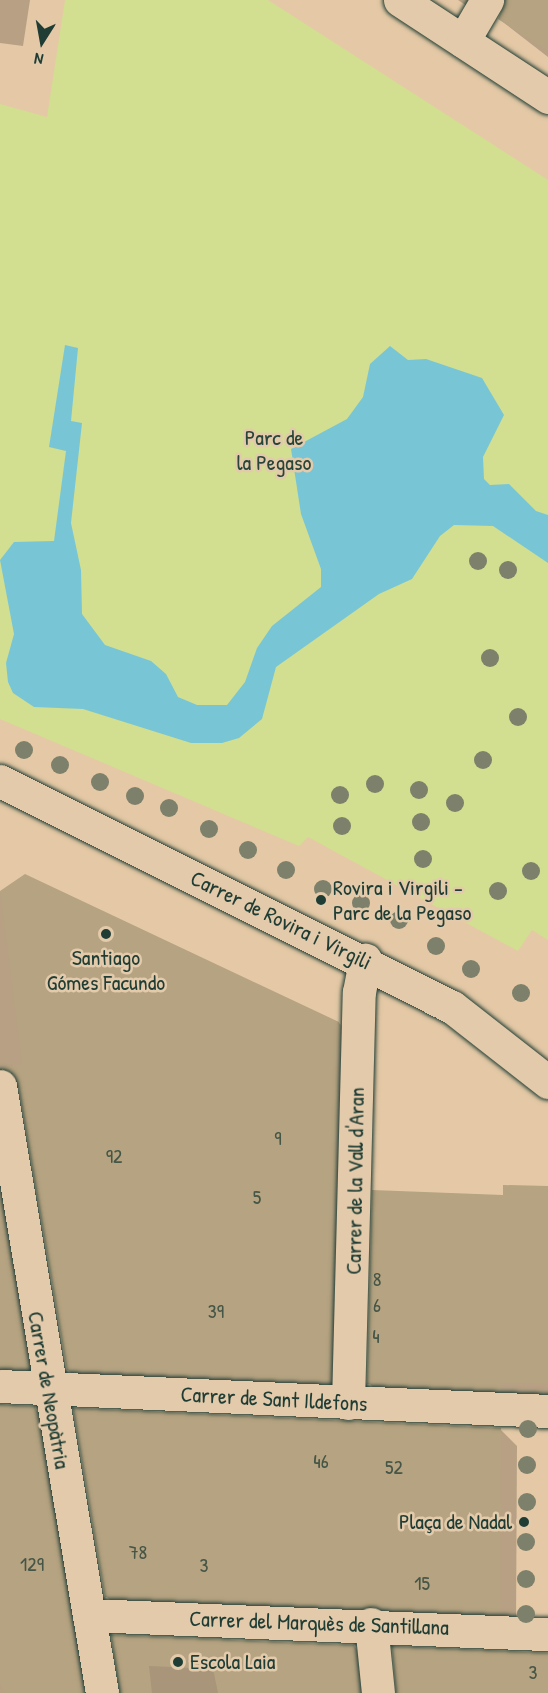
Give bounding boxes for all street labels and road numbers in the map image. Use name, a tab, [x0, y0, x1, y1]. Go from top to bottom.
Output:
street label: Carrer de Rovira i Virgili	[186, 865, 376, 975]
street label: Carrer de la Vall d'Aran	[340, 1087, 370, 1275]
street label: Carrer de Neopàtria	[22, 1309, 76, 1471]
street label: Carrer de Sant Ildefons	[180, 1381, 368, 1417]
street label: Carrer del Marquès de Santillana	[189, 1605, 449, 1641]

